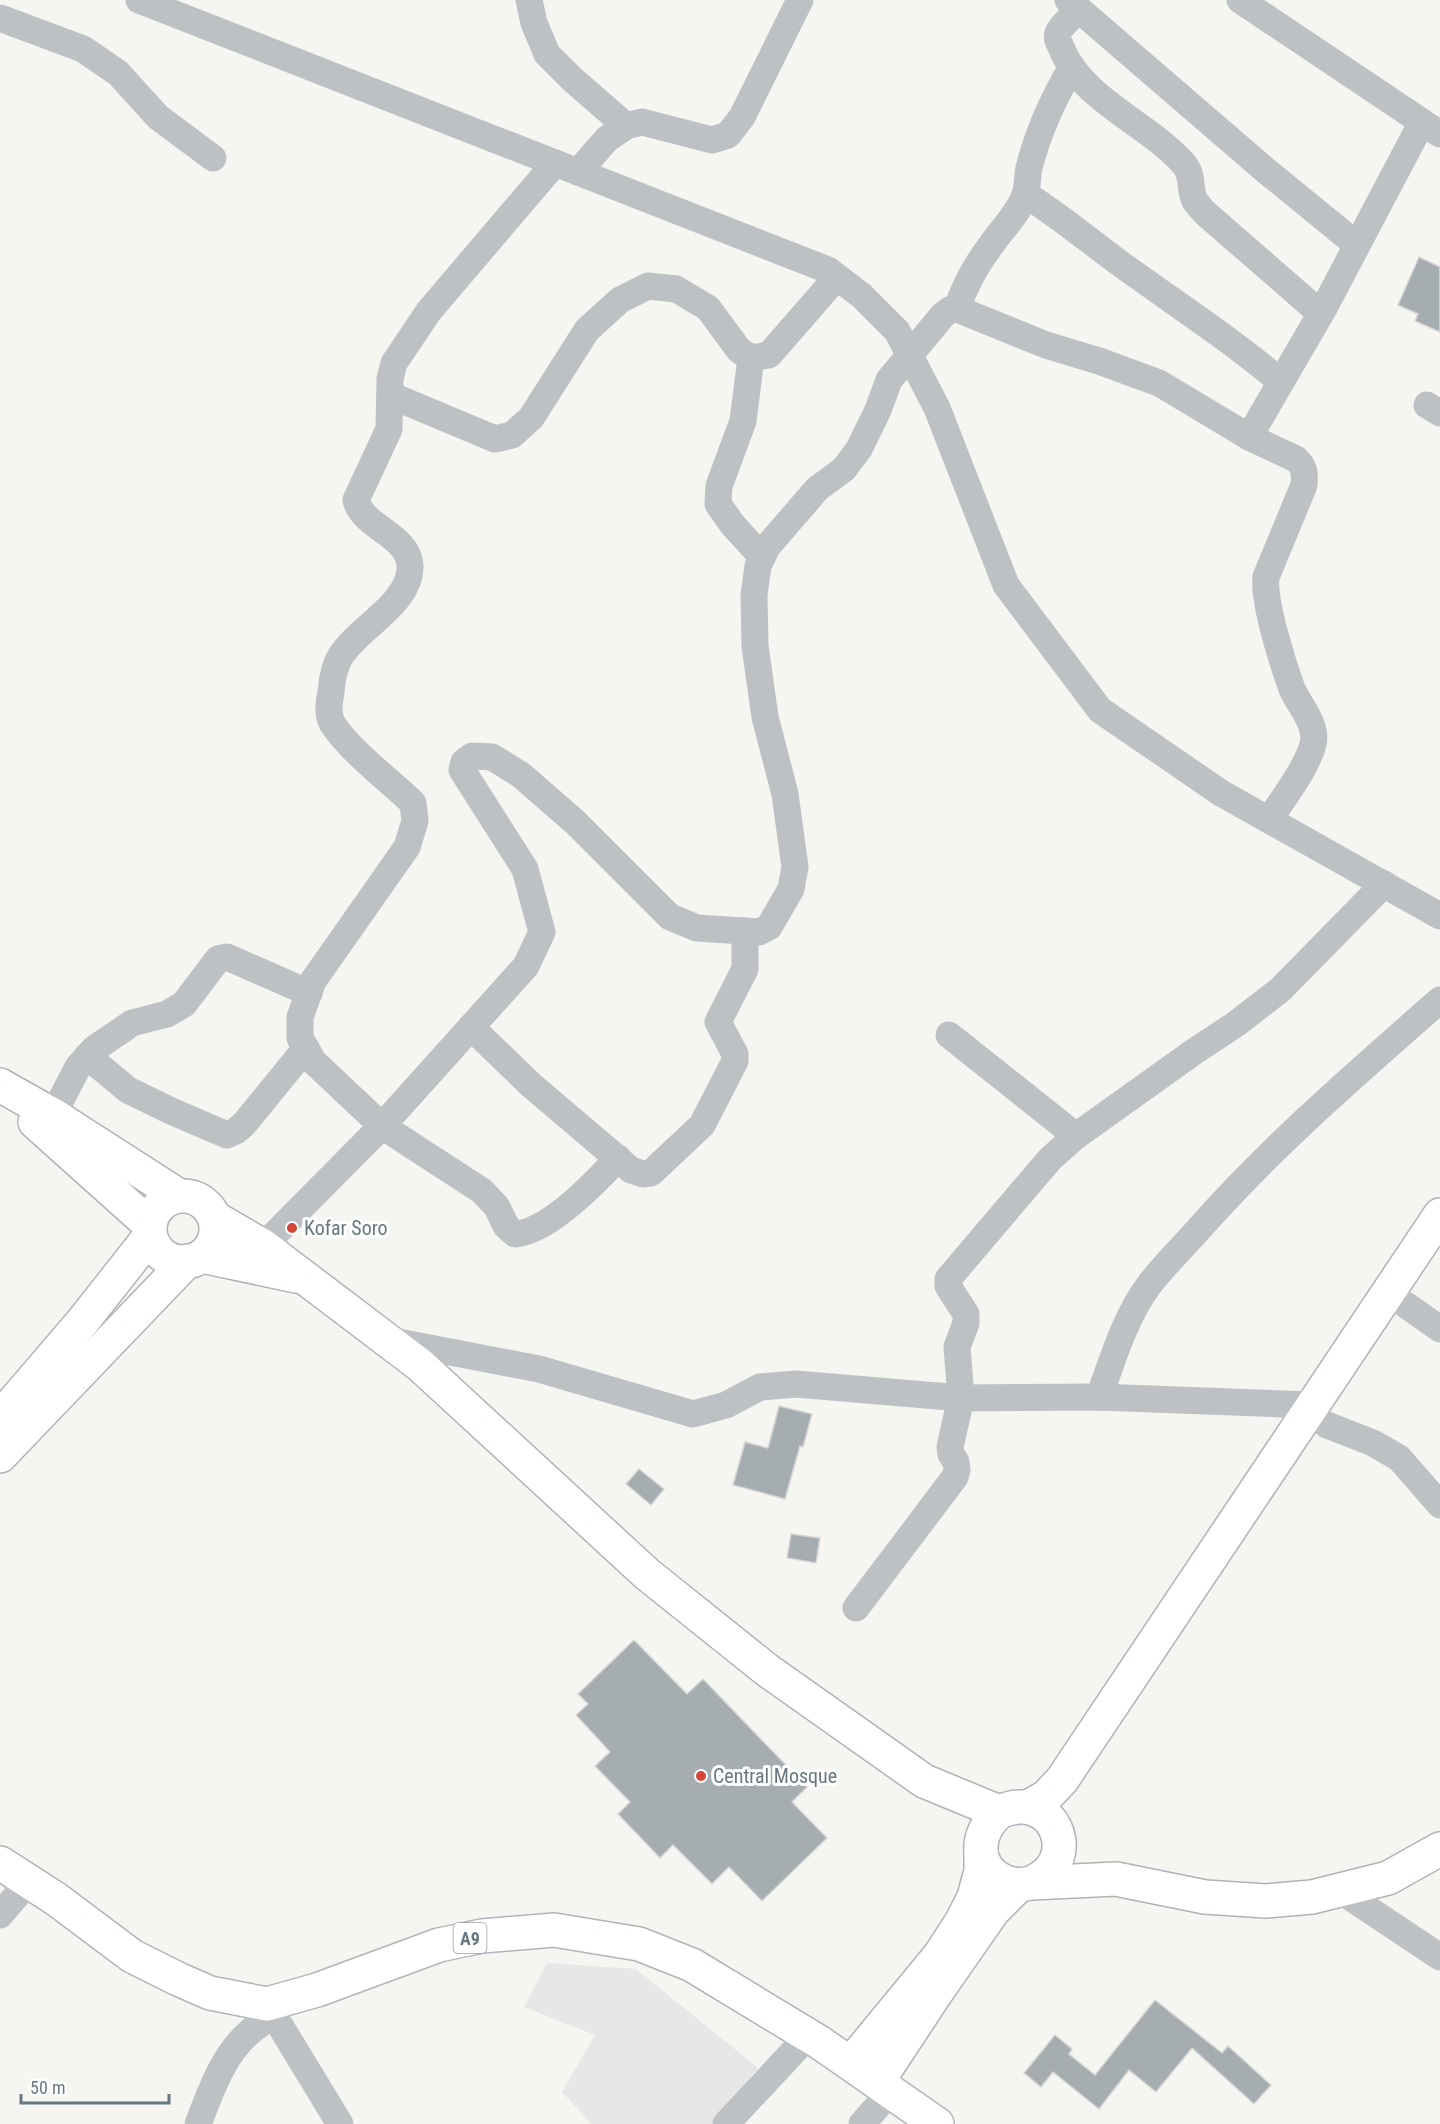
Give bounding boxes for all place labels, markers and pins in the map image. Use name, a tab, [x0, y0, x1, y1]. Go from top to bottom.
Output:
place label: Kofar Soro	[304, 1216, 388, 1240]
marker: Kofar Soro	[285, 1221, 299, 1235]
place label: Central Mosque	[713, 1764, 837, 1788]
marker: Central Mosque	[694, 1769, 708, 1783]

